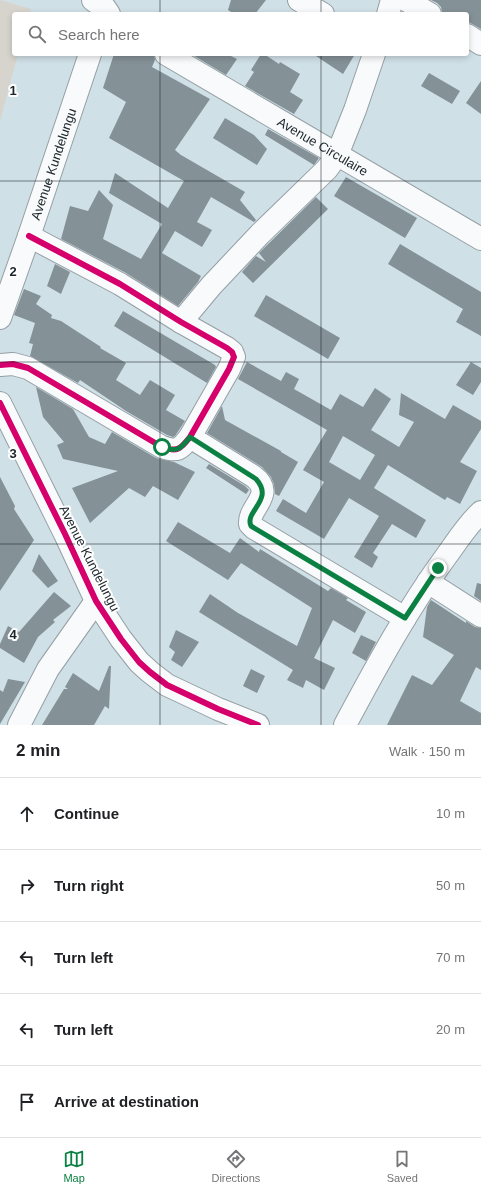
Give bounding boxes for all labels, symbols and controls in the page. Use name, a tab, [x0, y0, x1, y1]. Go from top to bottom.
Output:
search box	[12, 12, 469, 56]
icon: search	[26, 23, 48, 45]
text: Search here	[58, 26, 140, 43]
text: 1	[9, 83, 17, 98]
street label: Avenue Kundelungu	[28, 106, 79, 222]
street label: Avenue Circulaire	[275, 114, 371, 179]
text: 2	[9, 264, 17, 279]
route start	[153, 438, 171, 456]
text: 3	[9, 446, 17, 461]
street label: Avenue Kundelungu	[56, 503, 123, 614]
route end	[429, 559, 447, 577]
text: 4	[9, 627, 17, 642]
text: 2 min	[16, 741, 60, 760]
text: Walk · 150 m	[389, 744, 465, 759]
icon: ahead	[16, 803, 38, 825]
text: Continue	[54, 805, 119, 822]
text: 10 m	[436, 806, 465, 821]
icon: right	[16, 875, 38, 897]
text: Turn right	[54, 877, 124, 894]
text: 50 m	[436, 878, 465, 893]
icon: left	[16, 947, 38, 969]
text: Turn left	[54, 949, 113, 966]
text: 70 m	[436, 950, 465, 965]
icon: left	[16, 1019, 38, 1041]
text: Turn left	[54, 1021, 113, 1038]
text: 20 m	[436, 1022, 465, 1037]
icon: arrive	[16, 1091, 38, 1113]
text: Arrive at destination	[54, 1093, 199, 1110]
tab: Map	[63, 1148, 85, 1184]
tab: Directions	[211, 1148, 260, 1184]
tab: Saved	[387, 1148, 418, 1184]

